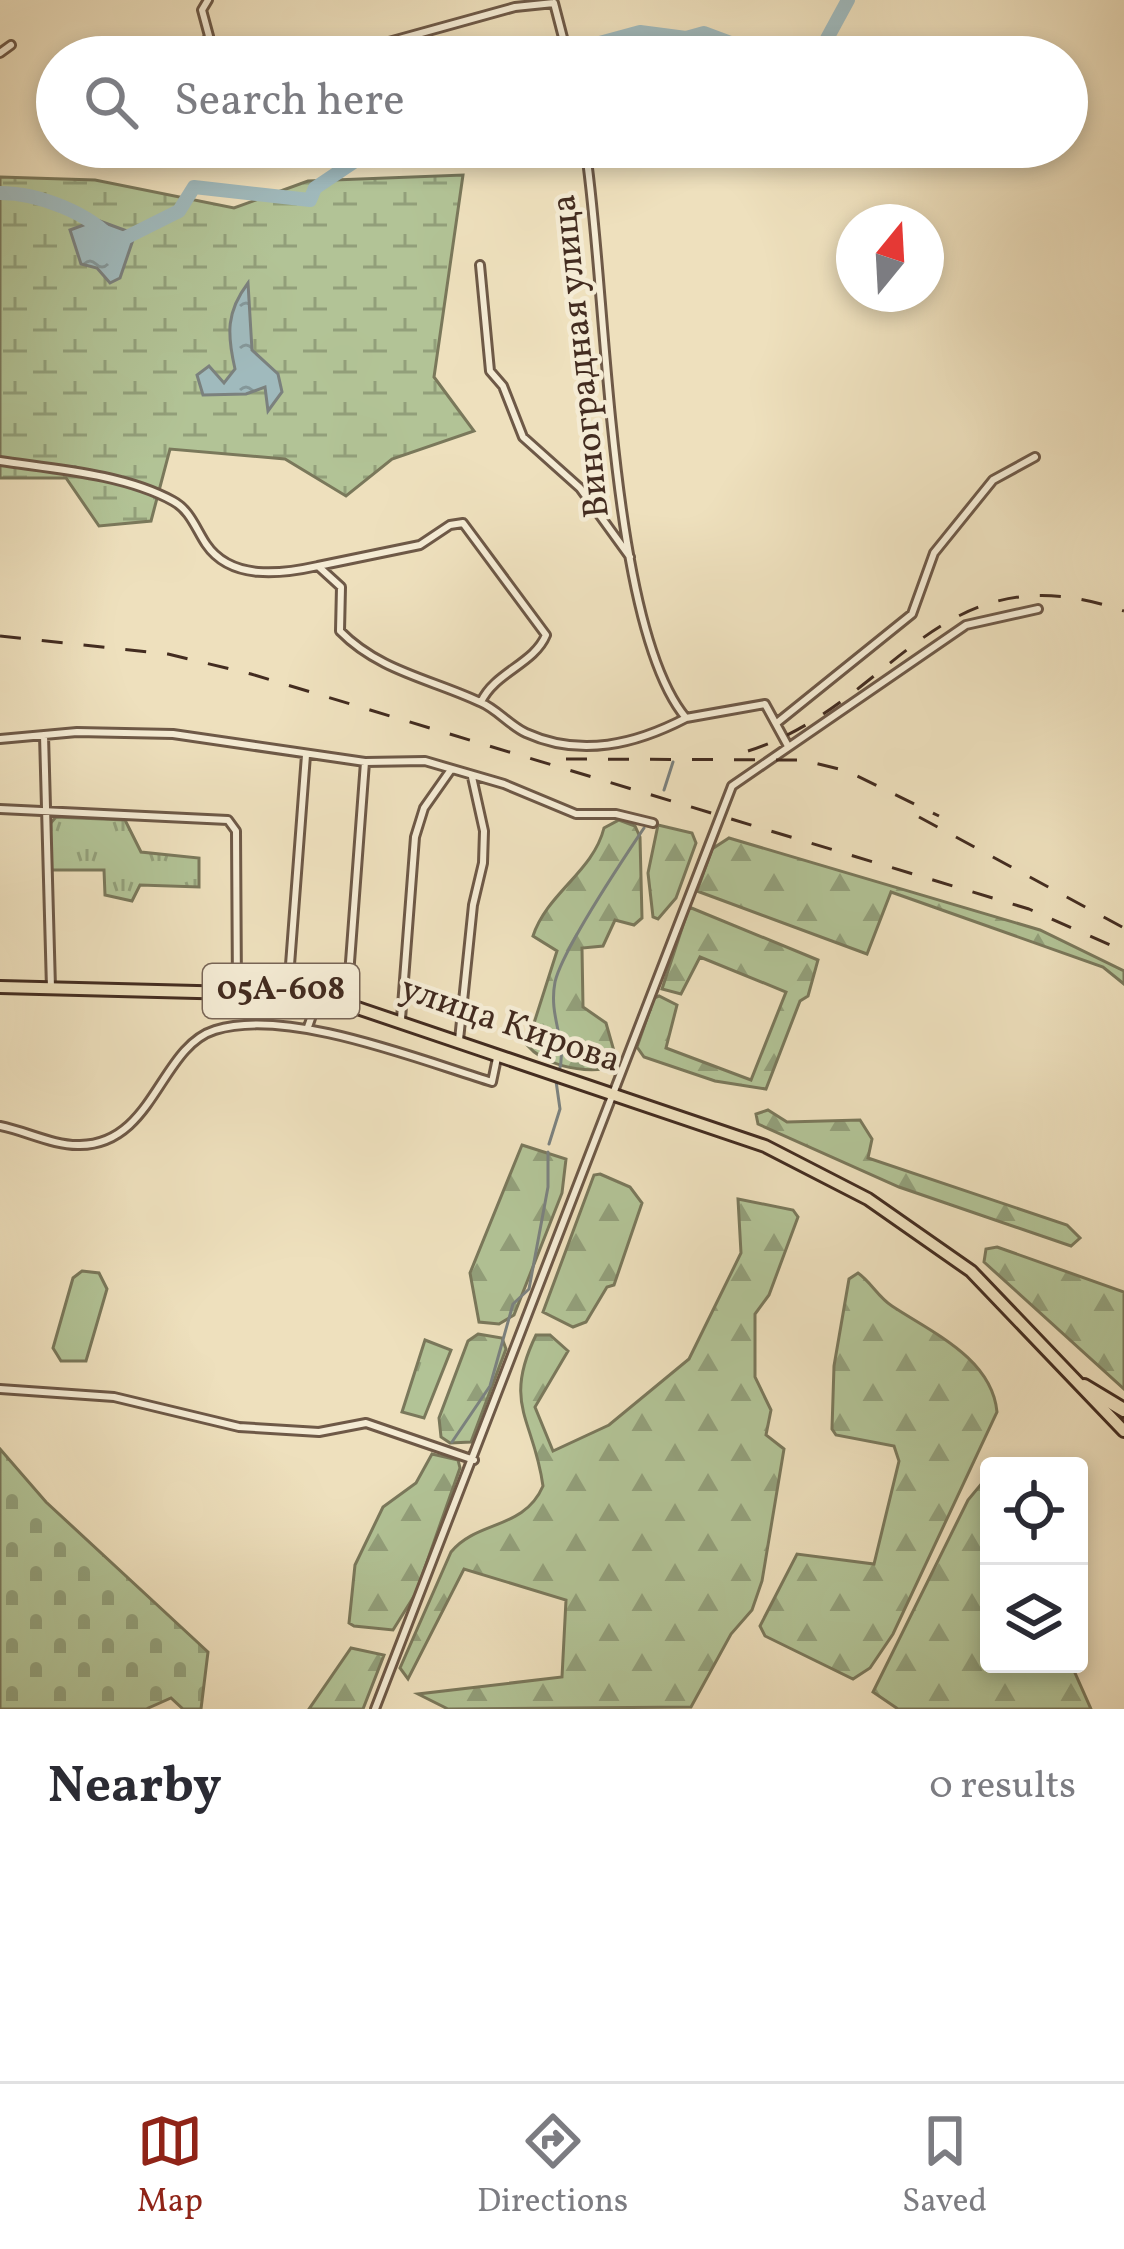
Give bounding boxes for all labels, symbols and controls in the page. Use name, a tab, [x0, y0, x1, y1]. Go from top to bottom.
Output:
search box	[36, 36, 1088, 168]
icon: search	[78, 69, 144, 135]
text: Search here	[174, 71, 405, 134]
street label: Виноградная улица	[540, 192, 624, 520]
north arrow	[836, 204, 944, 312]
road number: 05А-608	[203, 964, 359, 1018]
street label: улица Кирова	[393, 965, 627, 1087]
map controls	[980, 1457, 1088, 1673]
button: locate	[980, 1457, 1088, 1565]
button: layers	[980, 1565, 1088, 1673]
text: Nearby	[48, 1752, 222, 1823]
text: 0 results	[929, 1760, 1076, 1814]
tab: Map	[137, 2108, 203, 2226]
tab: Directions	[477, 2108, 628, 2226]
tab: Saved	[902, 2108, 987, 2226]

